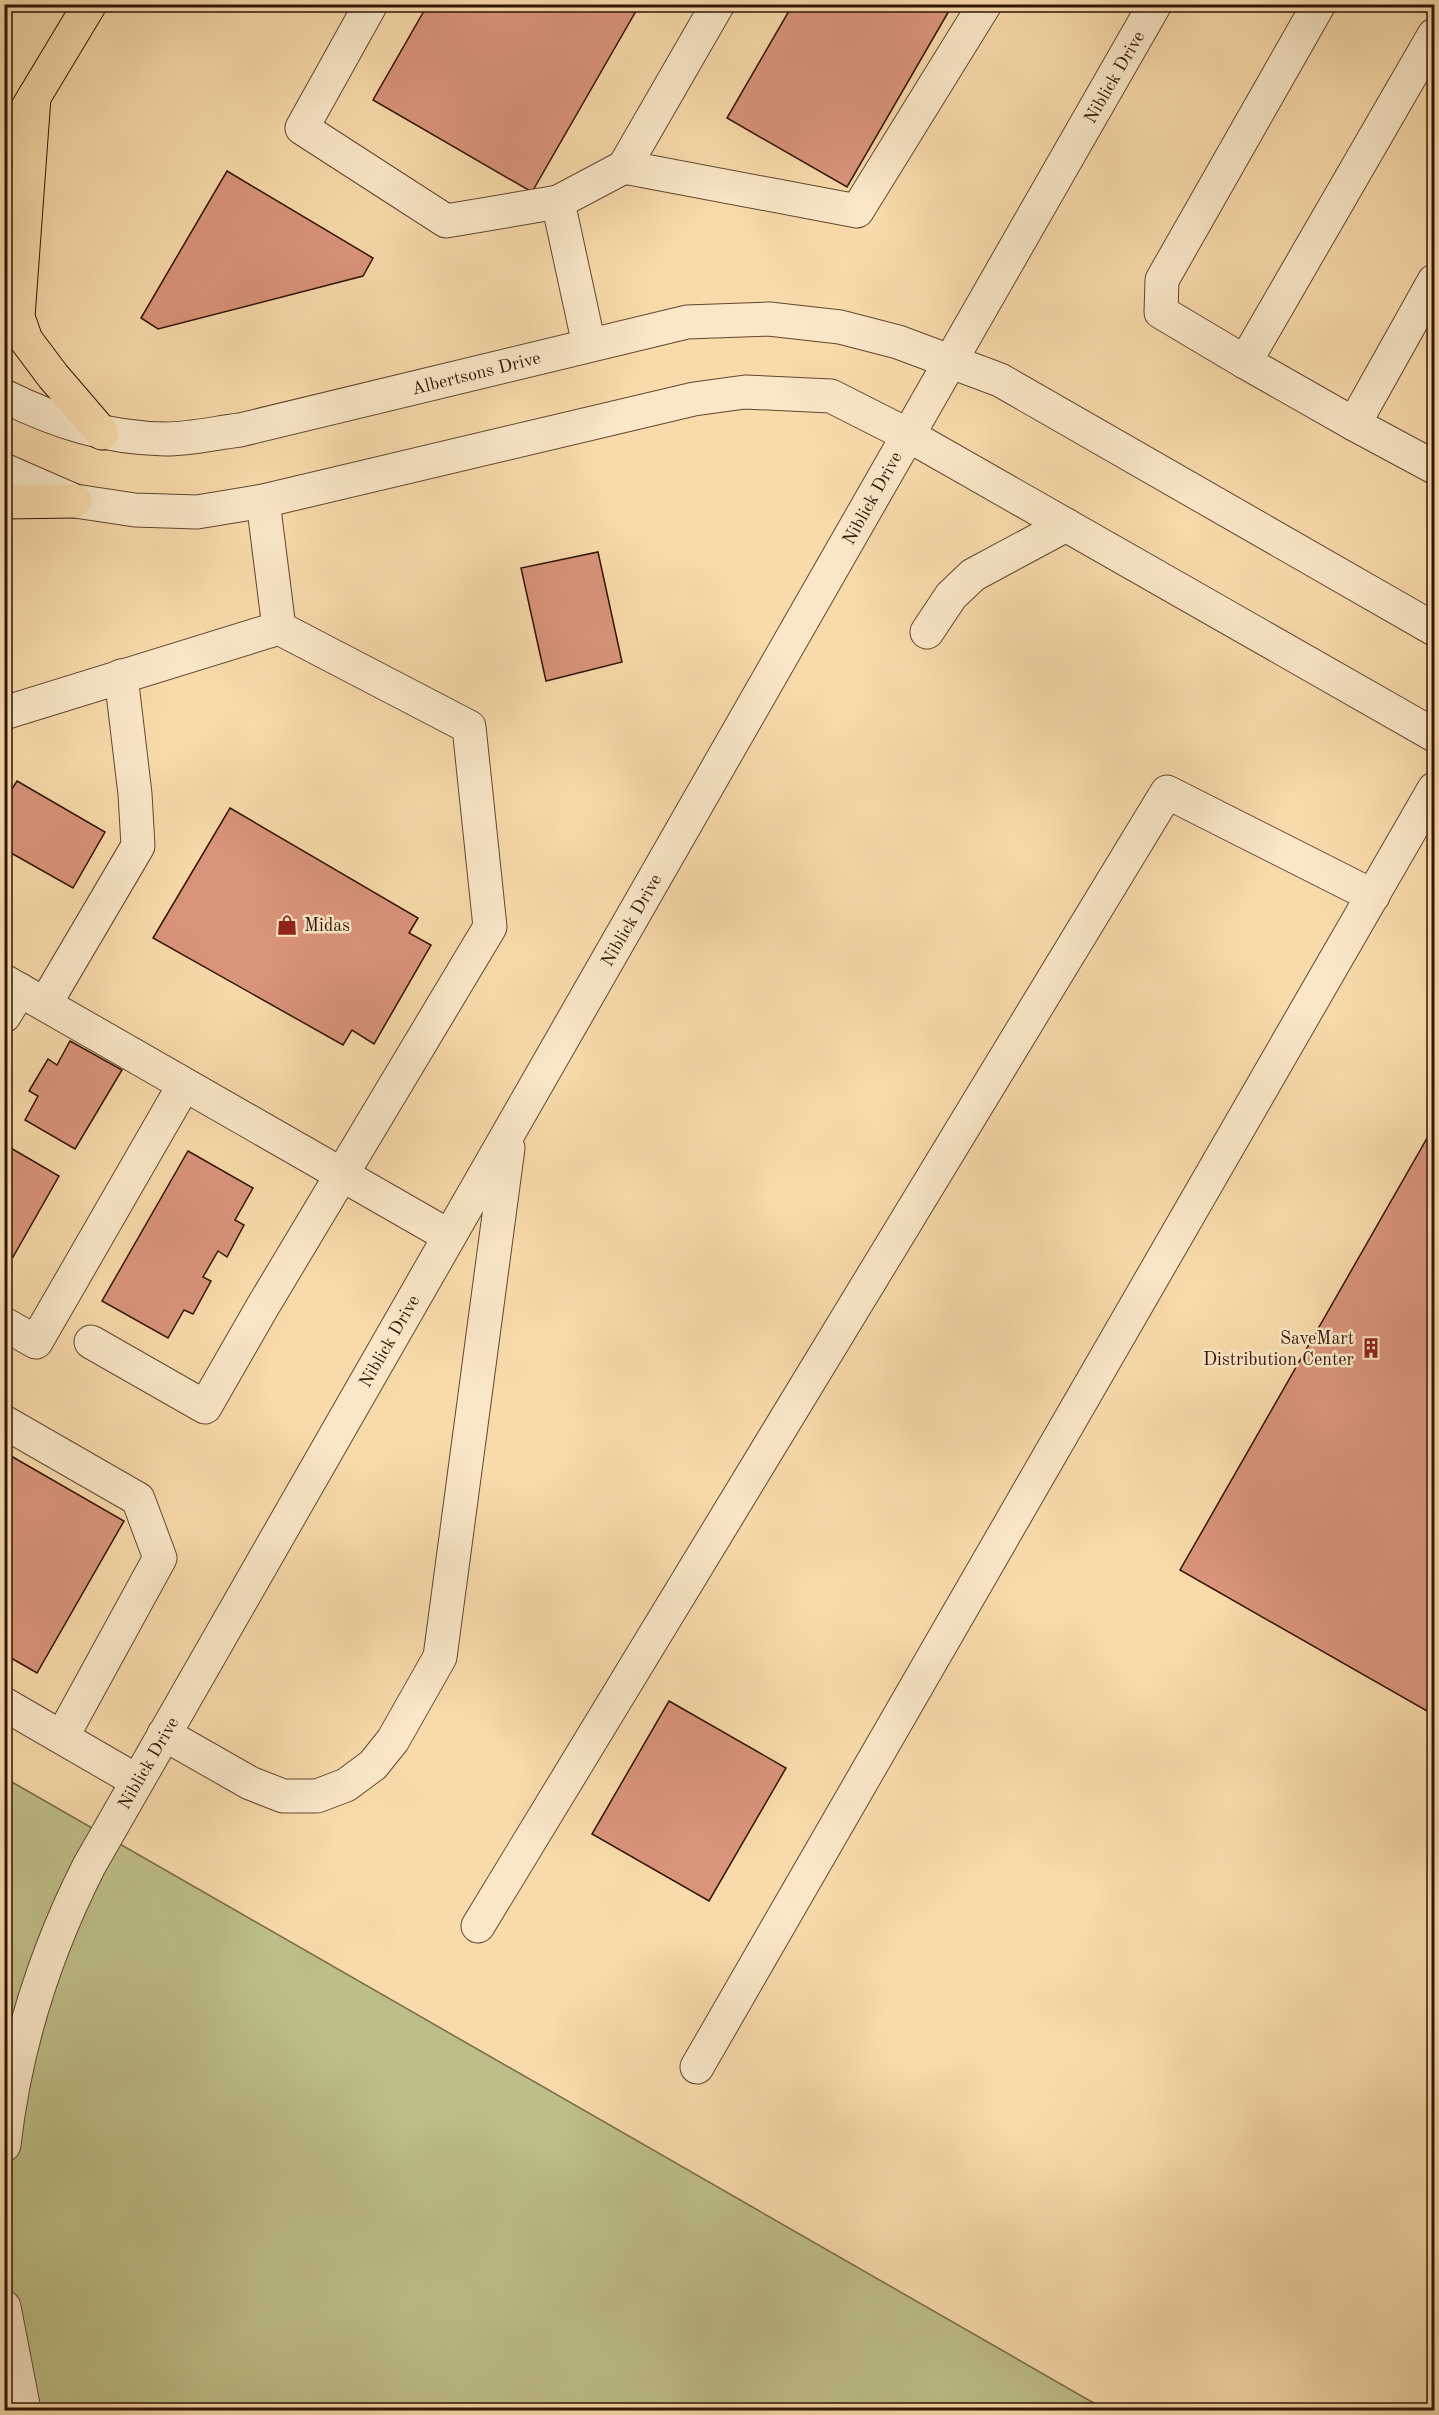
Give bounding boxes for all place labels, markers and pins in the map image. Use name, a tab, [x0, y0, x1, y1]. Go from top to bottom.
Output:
shop icon: Midas	[275, 913, 299, 937]
place label: Midas	[304, 917, 350, 935]
place label: SaveMart Distribution Center	[1203, 1330, 1355, 1369]
building icon: SaveMart Distribution Center	[1359, 1336, 1383, 1360]

